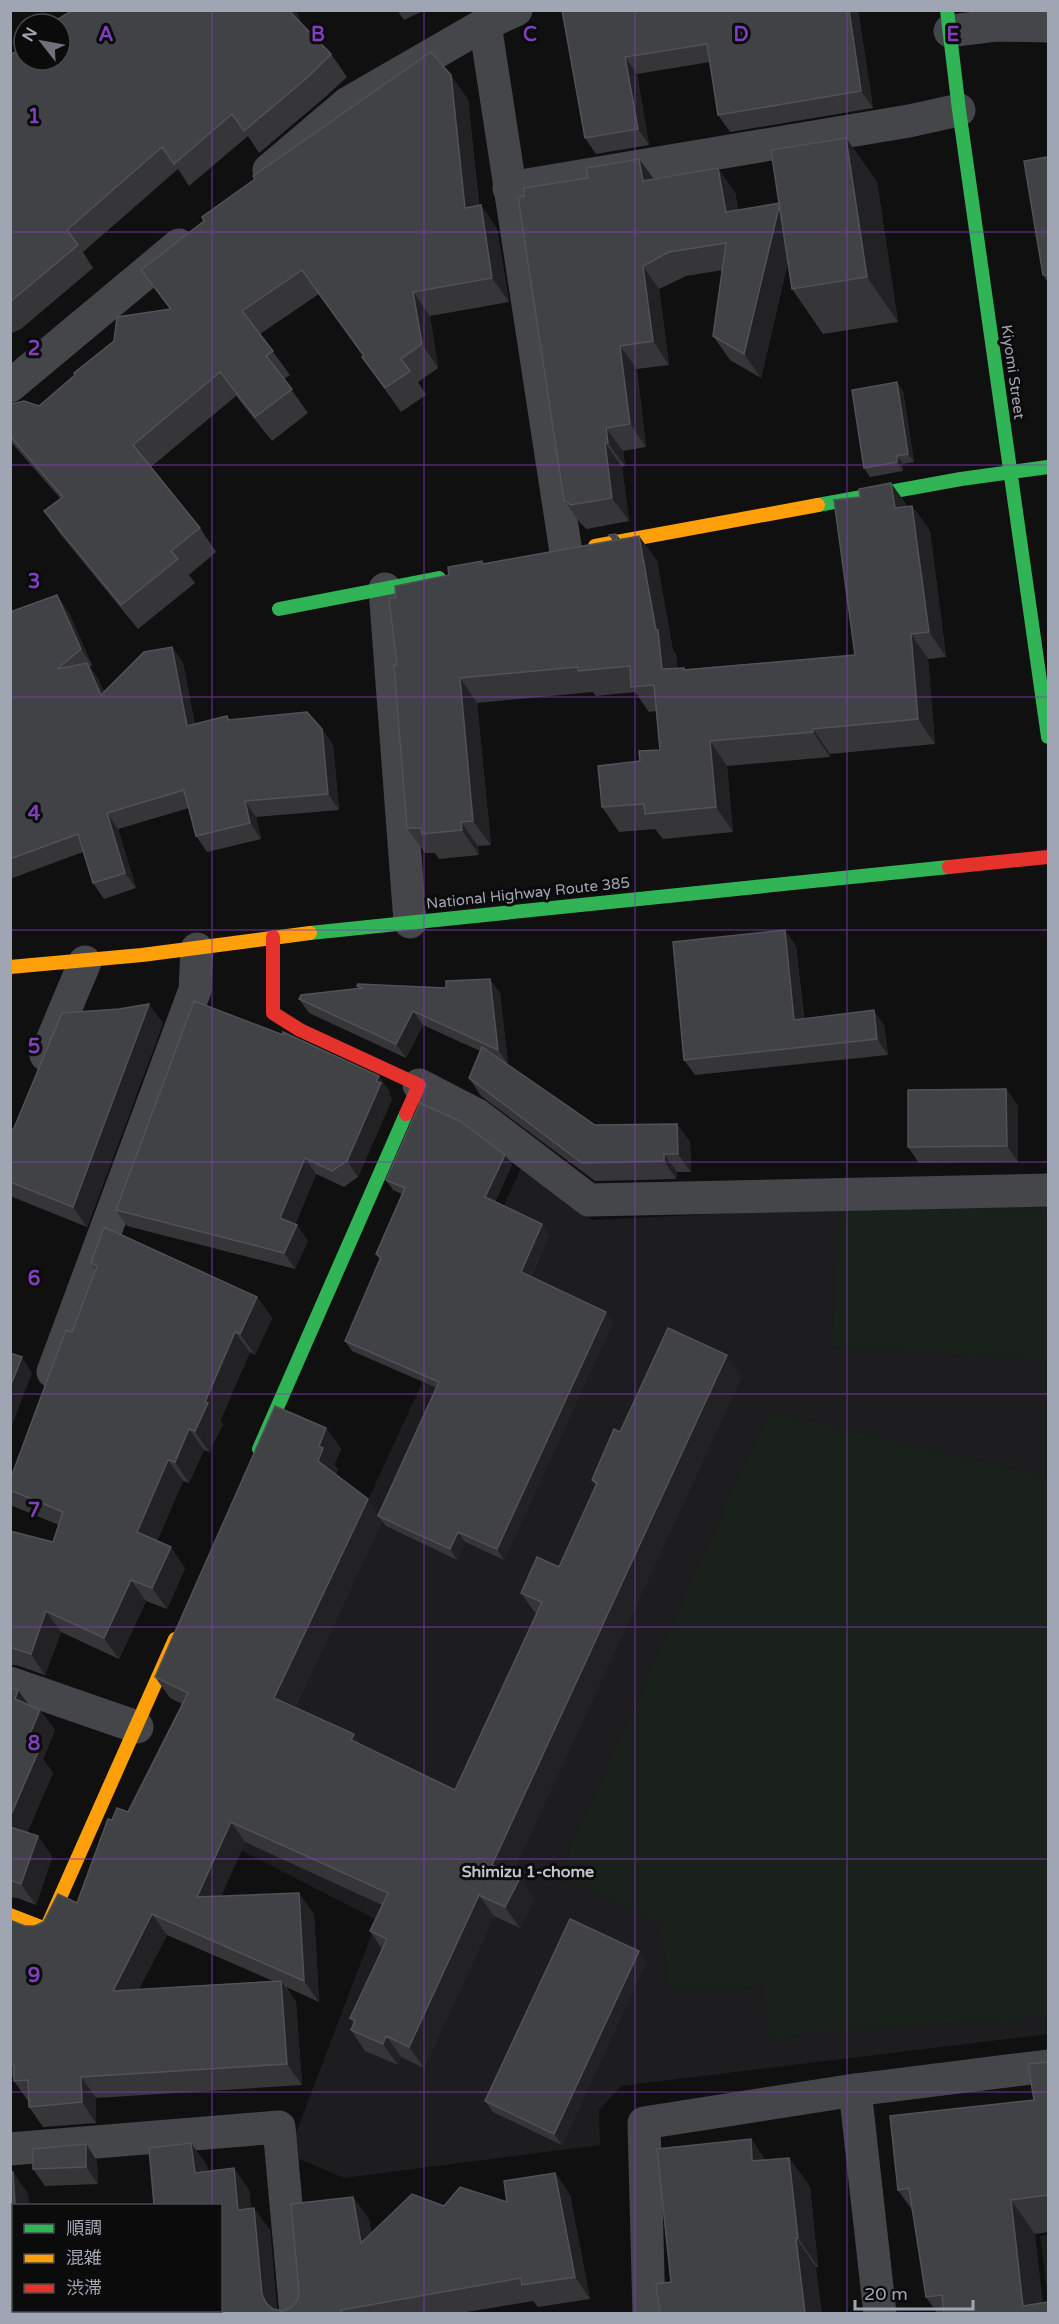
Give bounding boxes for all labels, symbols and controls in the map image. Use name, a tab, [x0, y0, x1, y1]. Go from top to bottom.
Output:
north arrow	[12, 12, 72, 72]
text: A	[99, 23, 114, 47]
text: B	[311, 23, 325, 47]
text: C	[523, 23, 537, 47]
text: D	[733, 23, 749, 47]
text: E	[947, 23, 960, 47]
text: N	[18, 24, 42, 45]
text: 1	[28, 105, 40, 129]
street label: Kiyomi Street	[997, 324, 1029, 421]
text: 2	[28, 337, 40, 361]
text: 3	[28, 570, 40, 594]
text: 4	[28, 802, 41, 826]
street label: National Highway Route 385	[425, 873, 631, 913]
text: 5	[28, 1035, 40, 1059]
text: 6	[28, 1267, 40, 1291]
text: 7	[28, 1499, 40, 1523]
text: 8	[28, 1732, 40, 1756]
district label: Shimizu 1-chome	[462, 1862, 594, 1882]
text: 9	[28, 1964, 40, 1988]
legend	[12, 2204, 222, 2312]
text: 順調	[66, 2217, 102, 2239]
text: 混雑	[66, 2247, 102, 2269]
scale bar	[855, 2273, 974, 2311]
text: 渋滞	[66, 2277, 102, 2299]
text: 20 m	[864, 2283, 908, 2305]

